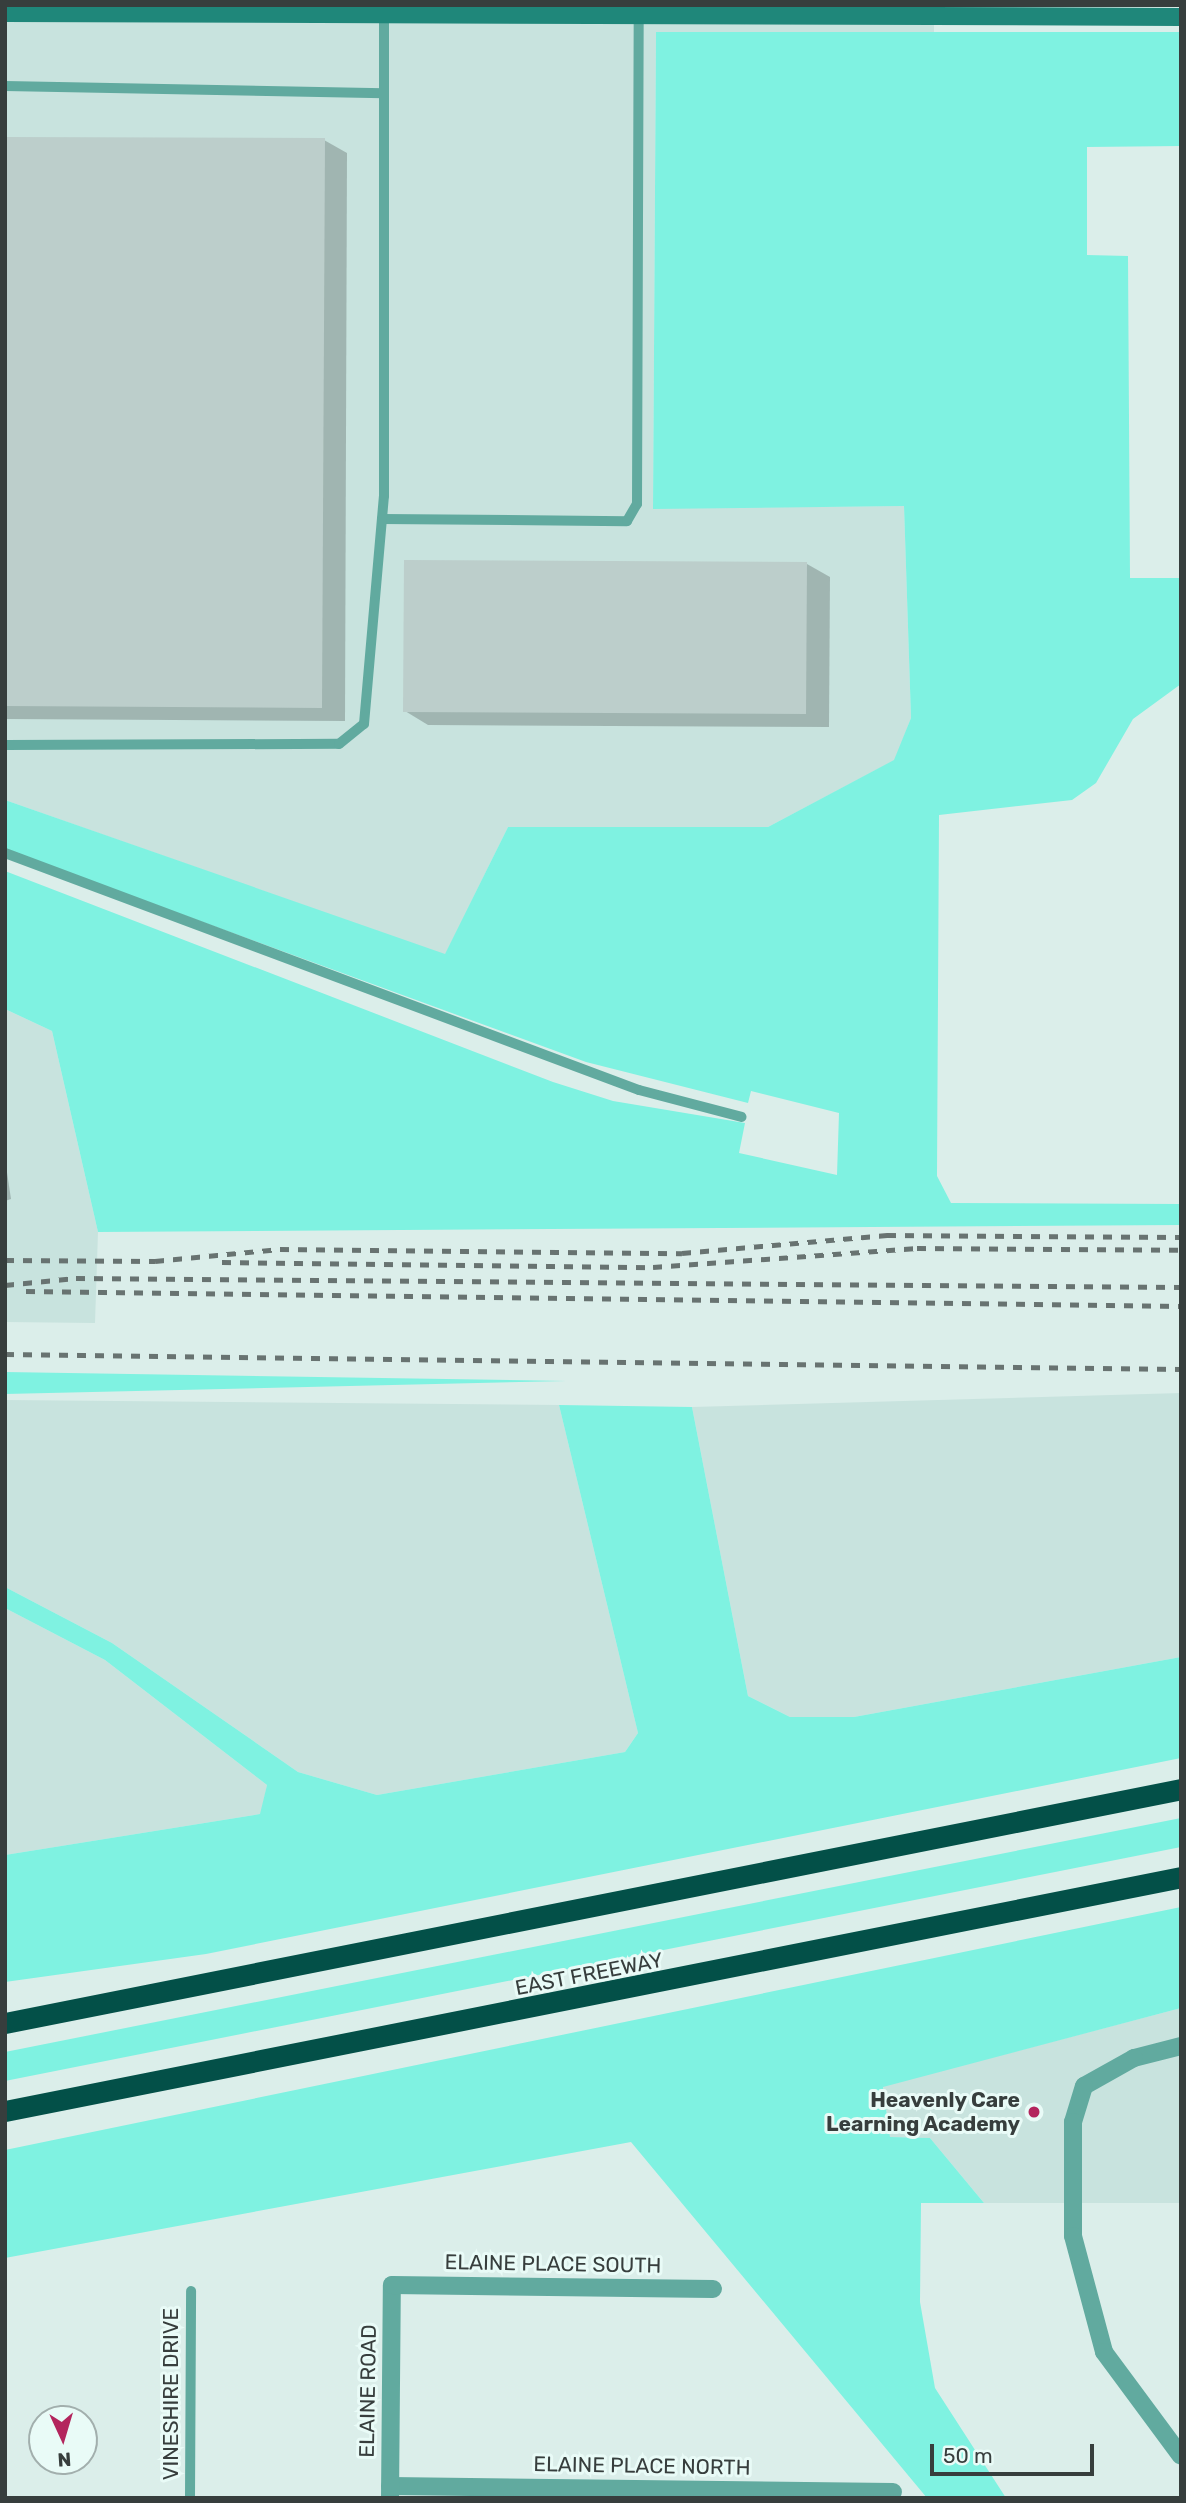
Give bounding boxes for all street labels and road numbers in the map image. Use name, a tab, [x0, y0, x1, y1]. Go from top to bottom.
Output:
street label: EAST FREEWAY	[513, 1947, 665, 2001]
street label: ELAINE PLACE SOUTH	[444, 2250, 662, 2278]
street label: VINESHIRE DRIVE	[158, 2308, 184, 2480]
street label: ELAINE ROAD	[354, 2324, 382, 2458]
street label: ELAINE PLACE NORTH	[533, 2452, 751, 2480]

